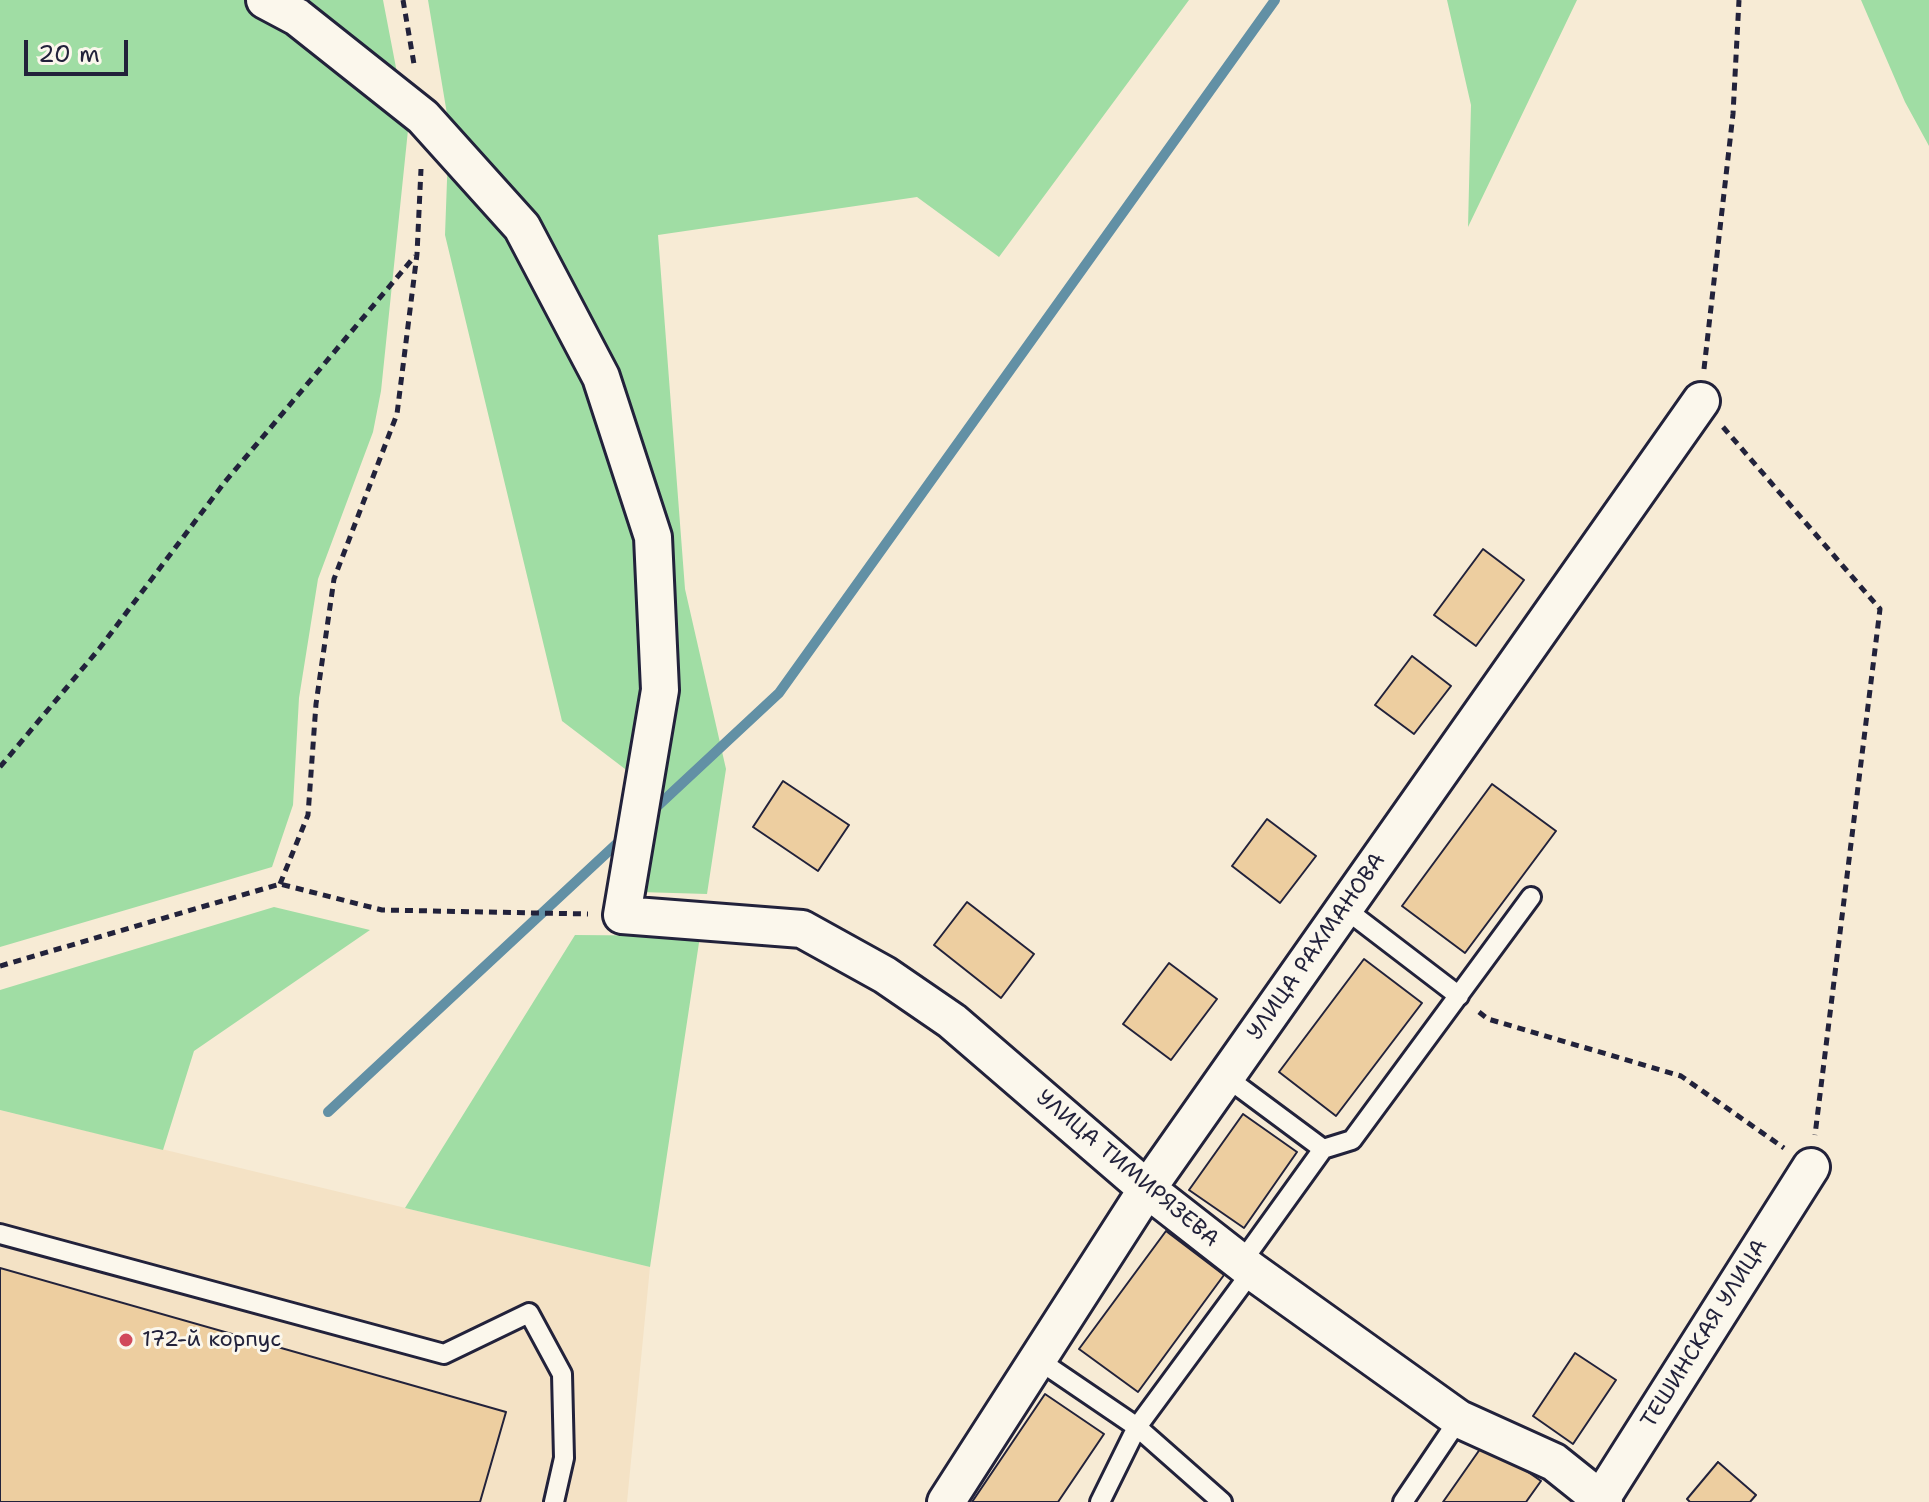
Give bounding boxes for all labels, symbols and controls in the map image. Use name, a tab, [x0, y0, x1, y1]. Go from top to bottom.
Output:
scale bar	[28, 24, 132, 74]
text: 20 m	[38, 38, 100, 70]
street label: УЛИЦА РАХМАНОВА	[1242, 848, 1392, 1046]
street label: УЛИЦА ТИМИРЯЗЕВА	[1030, 1085, 1224, 1253]
street label: ТЕШИНСКАЯ УЛИЦА	[1636, 1235, 1774, 1433]
place label: 172-й корпус	[142, 1327, 281, 1353]
marker: 172-й корпус	[117, 1331, 135, 1349]

